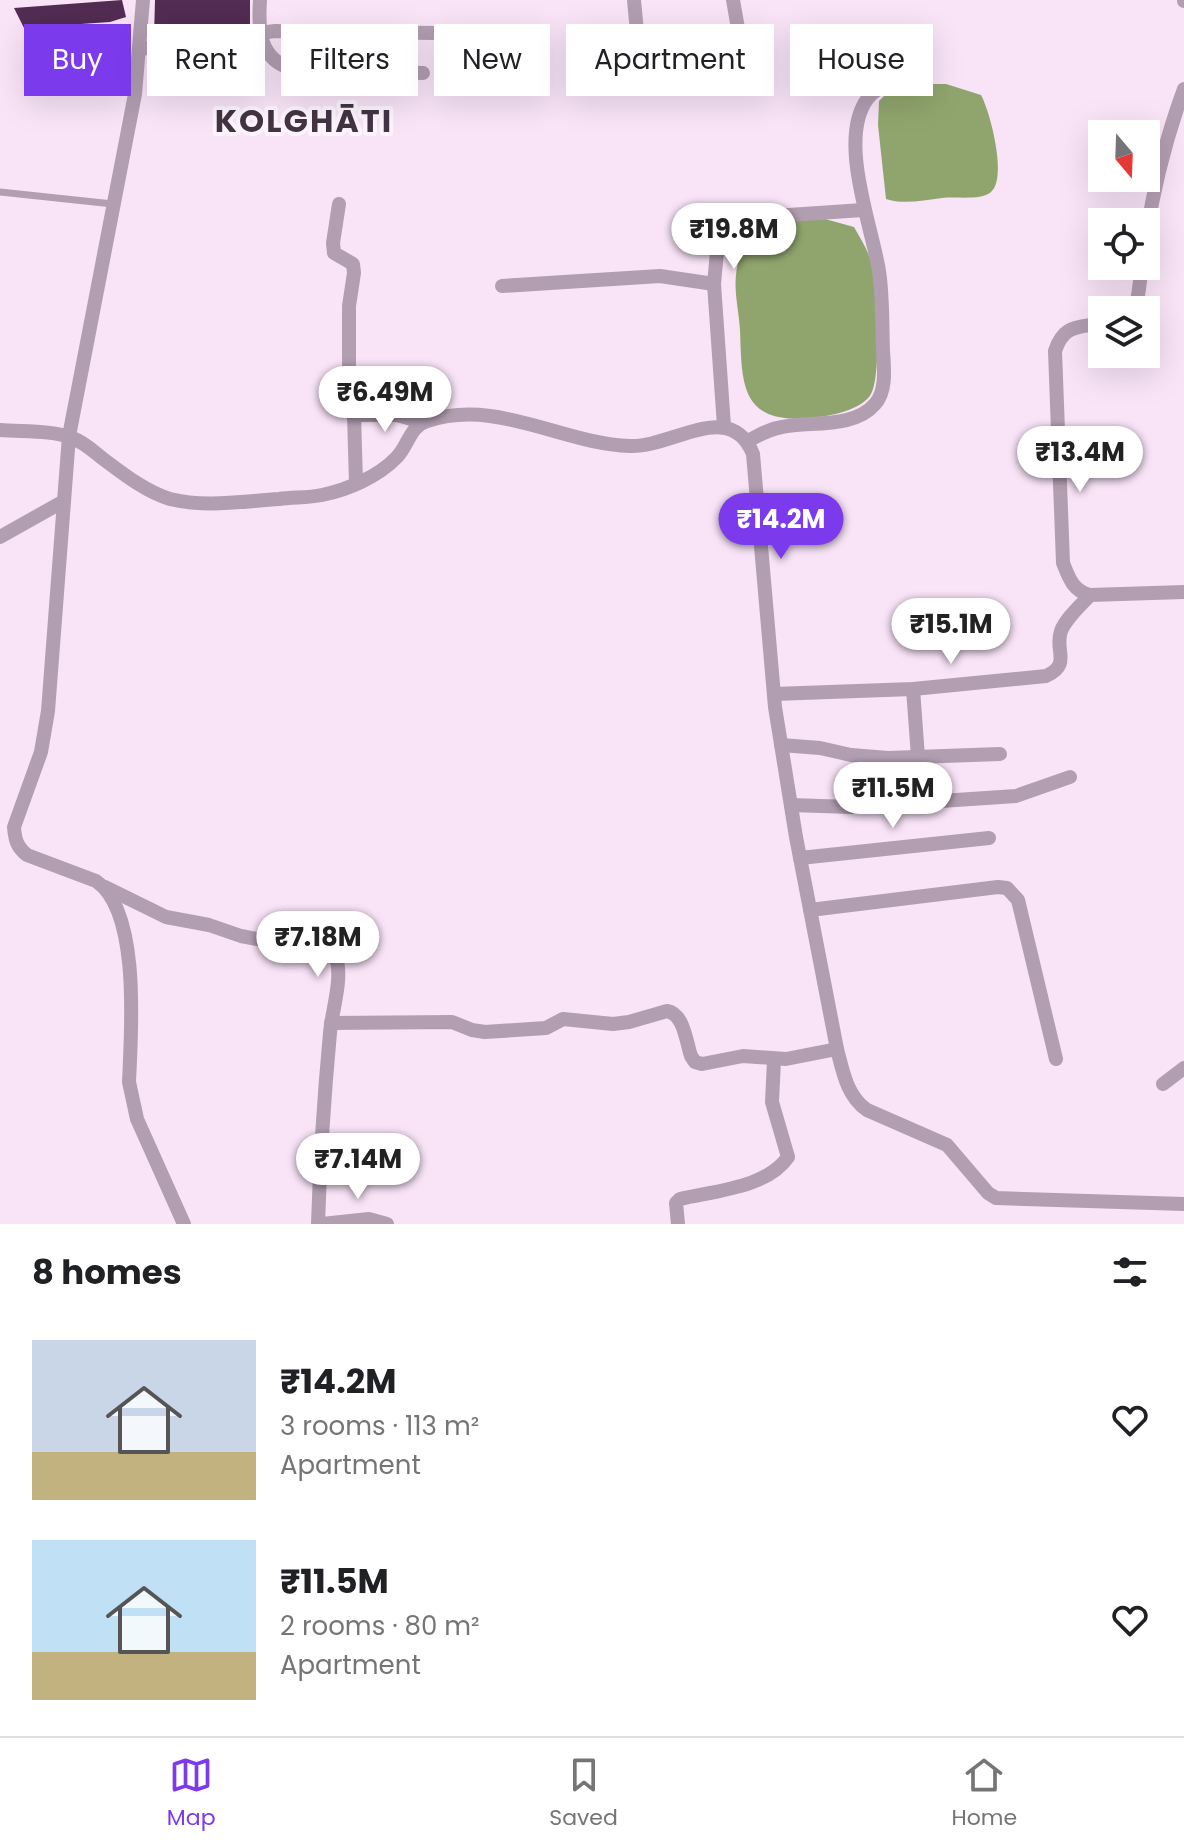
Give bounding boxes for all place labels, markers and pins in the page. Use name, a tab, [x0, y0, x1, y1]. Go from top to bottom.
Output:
pin: ₹19.8M	[669, 203, 799, 271]
pin: ₹6.49M	[320, 366, 450, 434]
pin: ₹13.4M	[1015, 426, 1145, 494]
pin: ₹14.2M	[716, 493, 846, 561]
pin: ₹15.1M	[886, 598, 1016, 666]
pin: ₹11.5M	[828, 762, 958, 830]
pin: ₹7.18M	[253, 911, 383, 979]
pin: ₹7.14M	[293, 1133, 423, 1201]

